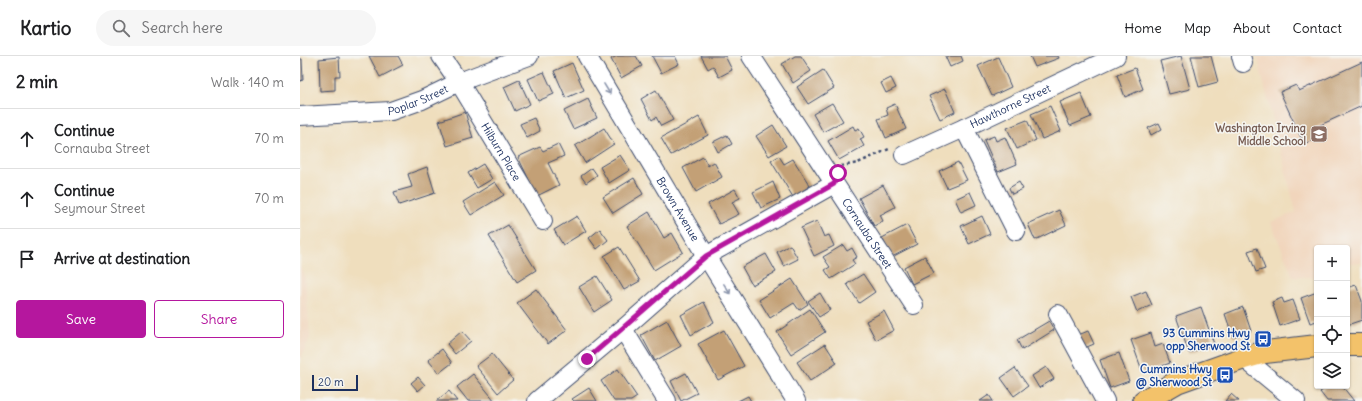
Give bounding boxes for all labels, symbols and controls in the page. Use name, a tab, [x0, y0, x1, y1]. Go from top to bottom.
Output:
search box	[96, 10, 376, 46]
text: Kartio	[20, 16, 72, 40]
icon: search	[110, 17, 132, 39]
text: Search here	[142, 18, 223, 37]
text: Home	[1124, 19, 1162, 37]
text: Map	[1184, 19, 1211, 37]
text: About	[1233, 19, 1271, 37]
text: Contact	[1293, 19, 1342, 37]
text: 2 min	[16, 71, 58, 93]
text: Walk · 140 m	[211, 74, 284, 91]
street label: Poplar Street	[387, 81, 451, 118]
street label: Hawthorne Street	[968, 81, 1053, 131]
one-way arrow	[603, 83, 611, 94]
street label: Hilburn Place	[478, 120, 524, 183]
text: Continue	[54, 121, 115, 140]
place label: Washington Irving Middle School	[1215, 121, 1306, 148]
school or university icon: Washington Irving Middle School	[1309, 124, 1329, 144]
icon: ahead	[16, 128, 38, 150]
text: 70 m	[255, 130, 284, 147]
text: Cornauba Street	[54, 140, 150, 157]
route start	[829, 164, 847, 182]
street label: Brown Avenue	[653, 174, 703, 244]
text: Continue	[54, 181, 115, 200]
icon: ahead	[16, 188, 38, 210]
text: 70 m	[255, 190, 284, 207]
street label: Cornauba Street	[839, 196, 895, 271]
text: Seymour Street	[54, 200, 145, 217]
map controls	[1314, 245, 1350, 389]
button: +	[1314, 245, 1350, 281]
icon: arrive	[16, 248, 38, 270]
text: Arrive at destination	[54, 249, 190, 268]
button: −	[1314, 281, 1350, 317]
one-way arrow	[723, 283, 731, 294]
button: Save	[16, 300, 146, 338]
button: Share	[154, 300, 284, 338]
button: locate	[1314, 317, 1350, 353]
place label: 93 Cummins Hwy opp Sherwood St	[1163, 326, 1250, 354]
bus stop icon: 93 Cummins Hwy opp Sherwood St	[1253, 329, 1273, 349]
route end	[578, 350, 596, 368]
button: layers	[1314, 353, 1350, 389]
place label: Cummins Hwy @ Sherwood St	[1136, 362, 1212, 390]
bus stop icon: Cummins Hwy @ Sherwood St	[1215, 365, 1235, 385]
scale bar	[312, 373, 358, 392]
text: 20 m	[318, 375, 344, 389]

